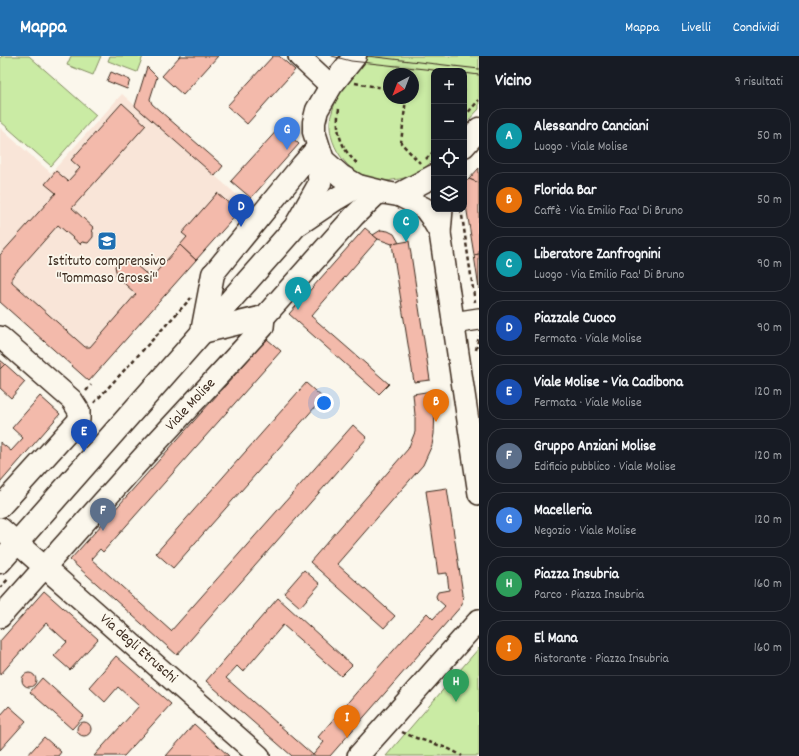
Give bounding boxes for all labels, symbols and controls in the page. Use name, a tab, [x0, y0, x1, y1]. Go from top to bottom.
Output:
text: Mappa	[20, 15, 66, 42]
text: Mappa	[625, 18, 659, 38]
text: Livelli	[681, 18, 711, 38]
text: Condividi	[733, 18, 779, 38]
north arrow	[383, 68, 419, 104]
map controls	[431, 68, 467, 212]
button: +	[431, 68, 467, 104]
text: Vicino	[495, 70, 532, 94]
text: 9 risultati	[735, 73, 783, 92]
button: −	[431, 104, 467, 140]
text: Alessandro Canciani	[534, 116, 649, 138]
pin: G	[274, 117, 300, 150]
text: A	[505, 127, 513, 146]
text: 50 m	[757, 127, 782, 146]
text: Luogo · Viale Molise	[534, 138, 628, 157]
button: locate	[431, 140, 467, 176]
button: layers	[431, 176, 467, 212]
text: Florida Bar	[534, 180, 596, 202]
text: B	[506, 191, 512, 210]
text: 50 m	[757, 191, 782, 210]
pin: D	[228, 194, 254, 227]
text: Caffè · Via Emilio Faa' Di Bruno	[534, 202, 683, 221]
pin: C	[393, 209, 419, 242]
school or university icon: Istituto comprensivo "Tommaso Grossi"	[96, 230, 118, 252]
text: Liberatore Zanfrognini	[534, 244, 660, 266]
place label: Istituto comprensivo "Tommaso Grossi"	[48, 251, 166, 290]
text: C	[506, 255, 512, 274]
text: 90 m	[757, 255, 782, 274]
text: Luogo · Via Emilio Faa' Di Bruno	[534, 266, 684, 285]
pin: A	[285, 277, 311, 310]
text: Piazzale Cuoco	[534, 308, 616, 330]
text: D	[506, 319, 512, 338]
text: 90 m	[757, 319, 782, 338]
text: Fermata · Viale Molise	[534, 330, 642, 349]
text: Viale Molise - Via Cadibona	[534, 372, 683, 394]
street label: Viale Molise	[161, 373, 222, 436]
text: E	[506, 383, 512, 402]
text: 120 m	[754, 383, 782, 402]
pin: B	[423, 389, 449, 422]
your location	[314, 393, 334, 413]
text: Fermata · Viale Molise	[534, 394, 642, 413]
pin: E	[71, 419, 97, 452]
text: Gruppo Anziani Molise	[534, 436, 656, 458]
text: F	[506, 447, 512, 466]
text: 120 m	[754, 447, 782, 466]
text: Edificio pubblico · Viale Molise	[534, 458, 676, 477]
pin: F	[90, 498, 116, 531]
text: Macelleria	[534, 500, 592, 522]
text: G	[506, 511, 512, 530]
text: 120 m	[754, 511, 782, 530]
text: Negozio · Viale Molise	[534, 522, 636, 541]
text: Piazza Insubria	[534, 564, 619, 586]
text: H	[506, 575, 512, 594]
text: 160 m	[754, 575, 782, 594]
text: Parco · Piazza Insubria	[534, 586, 644, 605]
street label: Via degli Etruschi	[94, 609, 182, 689]
text: El Mana	[534, 628, 578, 650]
text: I	[507, 639, 511, 658]
text: 160 m	[754, 639, 782, 658]
text: Ristorante · Piazza Insubria	[534, 650, 669, 669]
pin: H	[443, 669, 469, 702]
pin: I	[334, 705, 360, 738]

